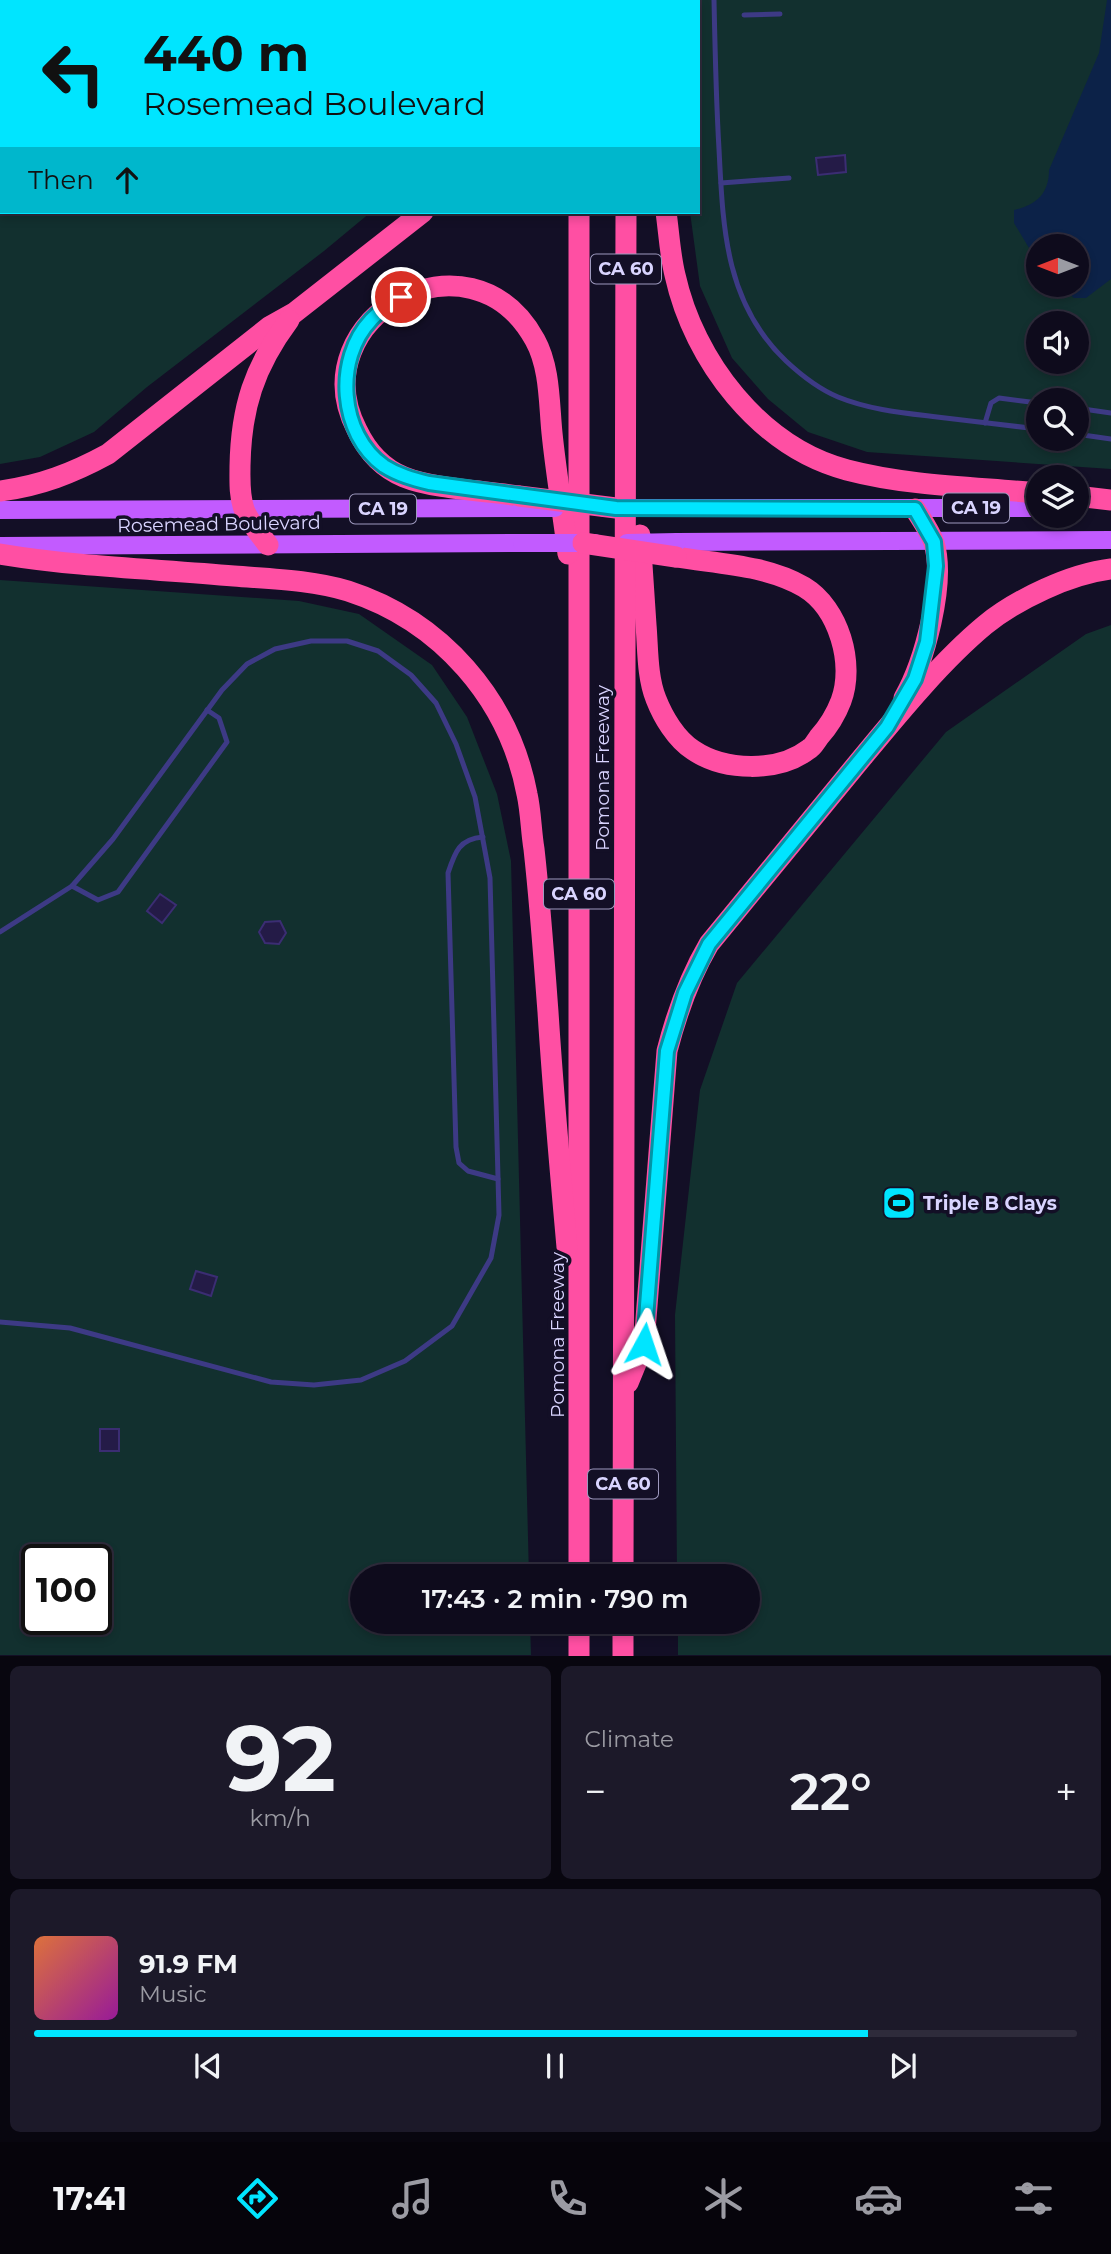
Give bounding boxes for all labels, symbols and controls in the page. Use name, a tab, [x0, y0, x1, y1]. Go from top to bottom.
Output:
text: 440 m	[143, 24, 309, 83]
icon: left	[28, 28, 119, 119]
text: Rosemead Boulevard	[143, 84, 486, 123]
icon: ahead	[108, 161, 146, 199]
text: Then	[28, 164, 94, 196]
north arrow	[1026, 234, 1088, 298]
map controls	[1026, 234, 1089, 528]
road number: CA 60	[591, 255, 661, 284]
pin	[371, 267, 431, 327]
icon: arrive	[382, 278, 420, 316]
button: sound	[1026, 311, 1089, 374]
button: search	[1026, 388, 1089, 451]
button: layers	[1026, 465, 1089, 528]
road number: CA 19	[350, 494, 416, 524]
road number: CA 19	[943, 494, 1009, 522]
street label: Rosemead Boulevard	[117, 511, 321, 537]
street label: Pomona Freeway	[591, 684, 614, 851]
road number: CA 60	[544, 880, 614, 908]
sports icon: Triple B Clays	[880, 1184, 918, 1222]
place label: Triple B Clays	[923, 1192, 1057, 1215]
street label: Pomona Freeway	[546, 1251, 569, 1418]
position arrow	[607, 1307, 681, 1381]
road number: CA 60	[588, 1470, 658, 1498]
speed limit sign: 100	[21, 1544, 112, 1635]
text: 17:43 · 2 min · 790 m	[422, 1583, 688, 1615]
text: 92	[225, 1703, 336, 1814]
text: Climate	[585, 1725, 674, 1753]
text: 22°	[790, 1760, 872, 1823]
text: −	[585, 1768, 606, 1815]
text: +	[1055, 1768, 1077, 1815]
text: km/h	[250, 1804, 311, 1832]
text: 91.9 FM	[139, 1948, 238, 1980]
text: Music	[139, 1980, 207, 2008]
icon: previous	[189, 2047, 227, 2085]
icon: pause	[536, 2047, 574, 2085]
icon: next	[884, 2047, 922, 2085]
icon: directions	[233, 2174, 282, 2223]
icon: music	[388, 2174, 437, 2223]
icon: phone	[543, 2174, 592, 2223]
icon: climate	[699, 2174, 748, 2223]
icon: car	[854, 2174, 903, 2223]
icon: filters	[1009, 2174, 1058, 2223]
text: 17:41	[53, 2179, 127, 2218]

